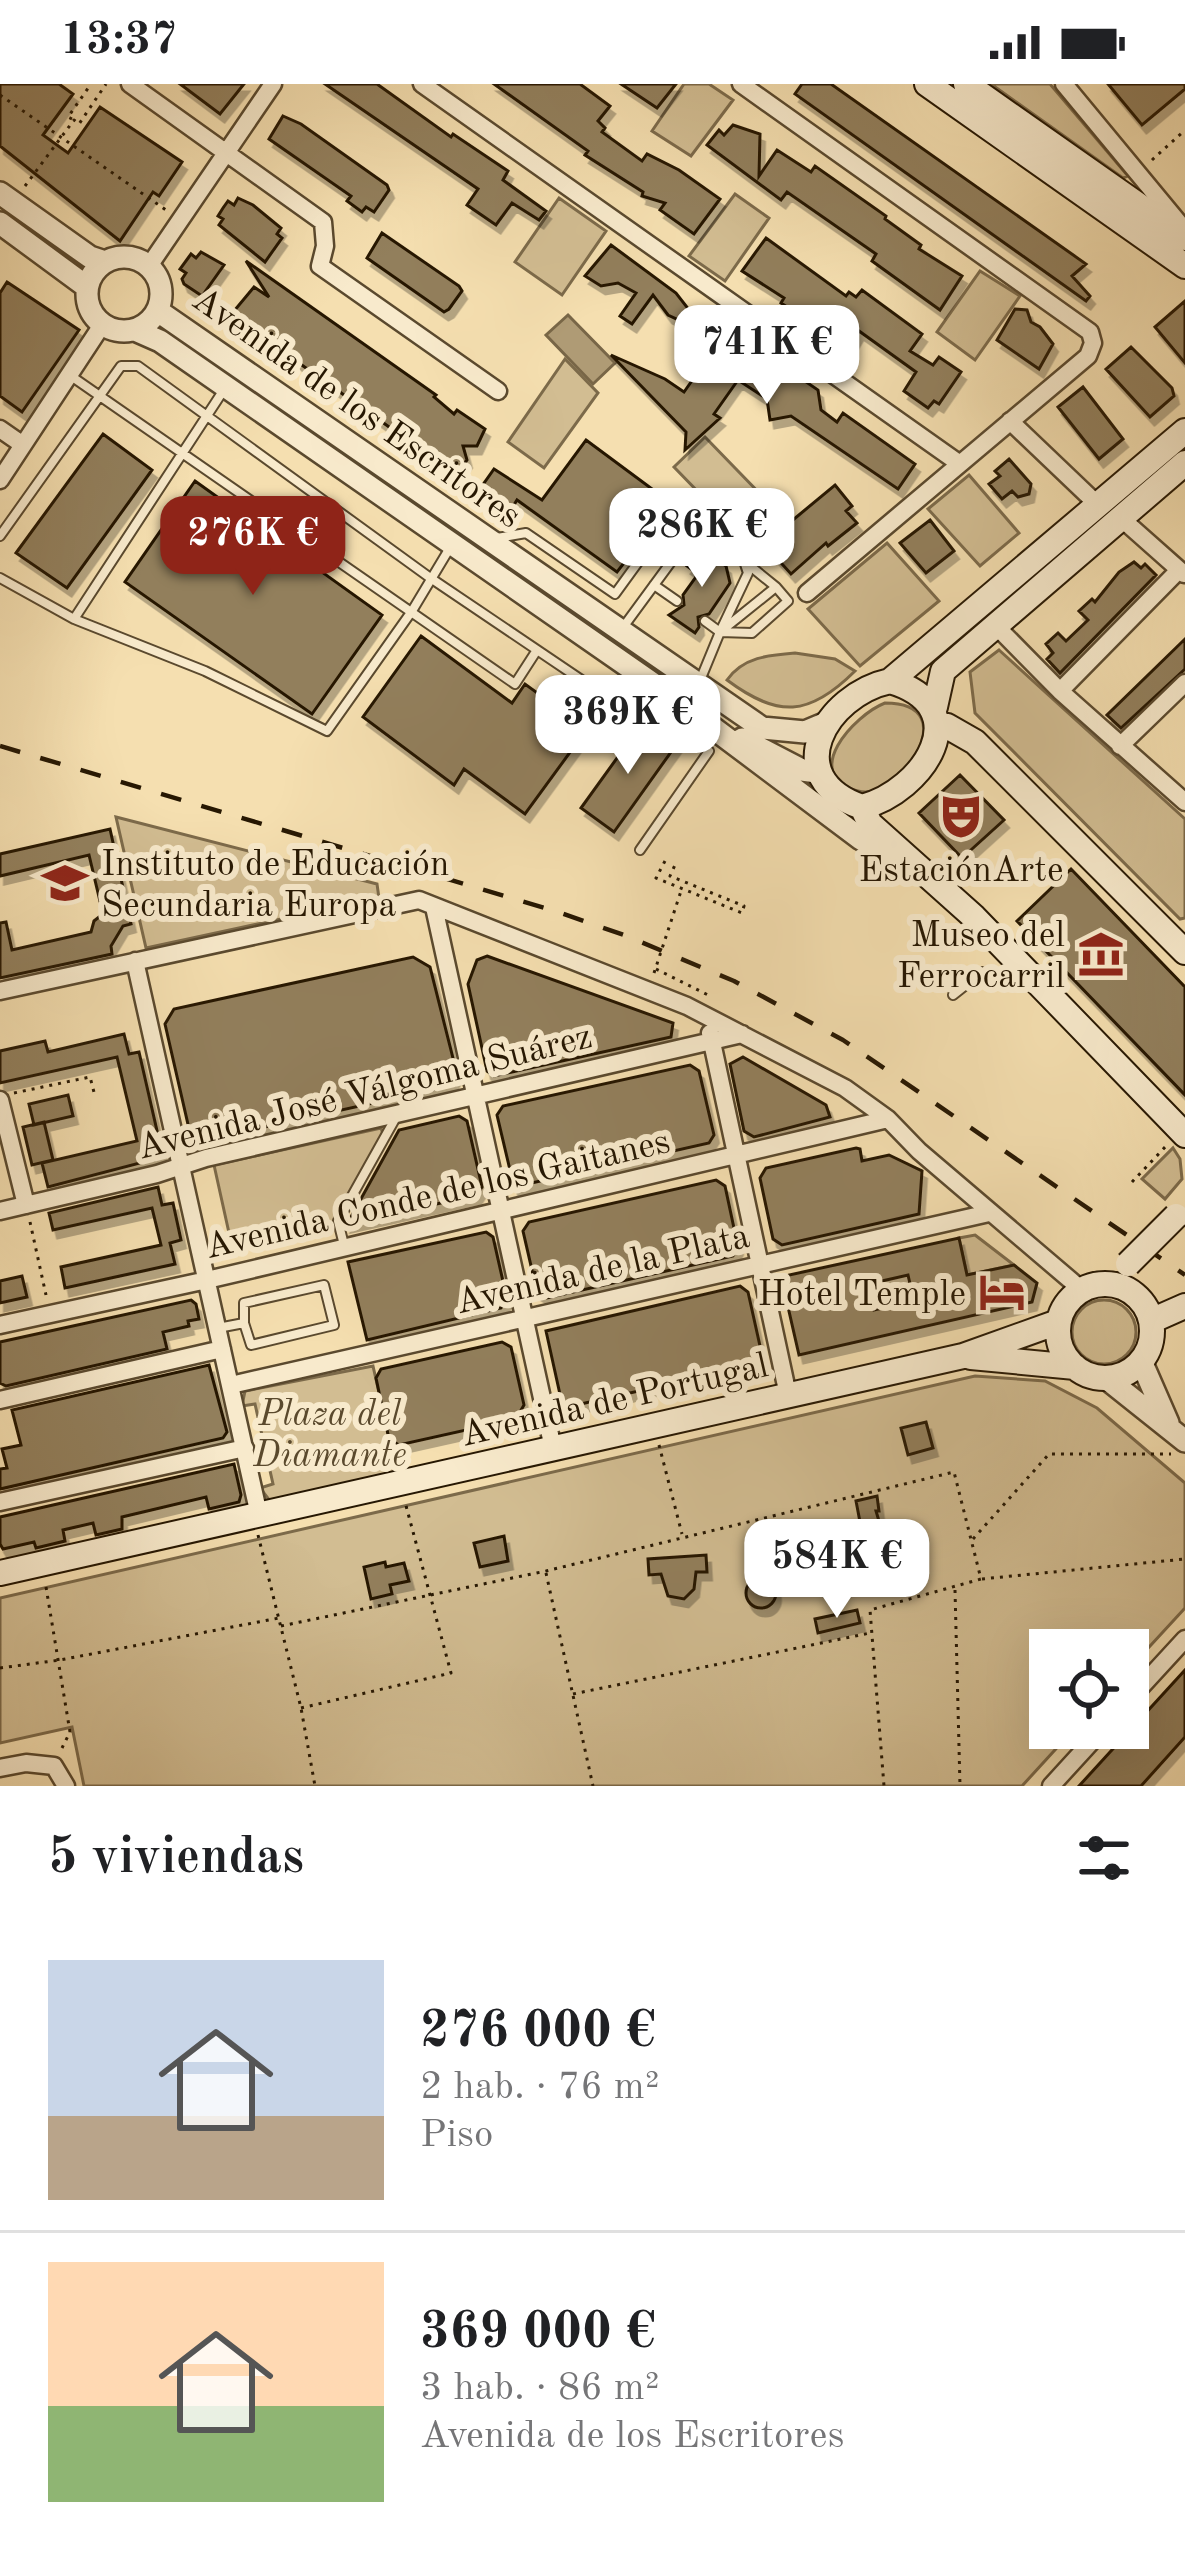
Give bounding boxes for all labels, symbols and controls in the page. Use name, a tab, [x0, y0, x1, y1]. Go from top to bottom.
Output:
text: 13:37	[60, 19, 177, 64]
street label: Avenida de los Escritores	[185, 282, 526, 536]
pin: 741K €	[669, 305, 865, 407]
text: 741K €	[701, 324, 833, 363]
pin: 286K €	[604, 488, 800, 590]
pin: 276K €	[155, 496, 351, 598]
text: 286K €	[636, 507, 768, 546]
text: 276K €	[187, 515, 319, 554]
pin: 369K €	[530, 675, 726, 777]
text: 369K €	[562, 694, 694, 733]
theatre icon: EstaciónArte	[936, 791, 986, 841]
place label: Instituto de Educación Secundaria Europa	[101, 848, 449, 925]
place label: EstaciónArte	[859, 854, 1063, 890]
school or university icon: Instituto de Educación Secundaria Europa	[40, 858, 90, 908]
place label: Museo del Ferrocarril	[897, 919, 1065, 996]
museum icon: Museo del Ferrocarril	[1076, 929, 1126, 979]
street label: Avenida José Válgoma Suárez	[134, 1020, 596, 1168]
street label: Avenida Conde de los Gaitanes	[202, 1125, 674, 1267]
street label: Avenida de la Plata	[453, 1220, 753, 1322]
hotel icon: Hotel Temple	[977, 1267, 1027, 1317]
place label: Hotel Temple	[757, 1278, 966, 1314]
street label: Avenida de Portugal	[458, 1349, 772, 1455]
park label: Plaza del Diamante	[252, 1398, 407, 1475]
pin: 584K €	[739, 1519, 935, 1621]
text: 584K €	[771, 1538, 903, 1577]
map controls	[1029, 1629, 1149, 1749]
button: locate	[1029, 1629, 1149, 1749]
icon: filters	[1071, 1825, 1137, 1891]
text: 5 viviendas	[48, 1833, 304, 1884]
text: 276 000 €	[420, 2007, 656, 2058]
icon: home	[144, 2008, 288, 2152]
text: 2 hab. · 76 m²	[420, 2068, 660, 2107]
text: Piso	[420, 2116, 493, 2155]
text: 369 000 €	[420, 2308, 656, 2359]
icon: home	[144, 2310, 288, 2454]
text: 3 hab. · 86 m²	[420, 2369, 660, 2408]
text: Avenida de los Escritores	[420, 2417, 844, 2456]

